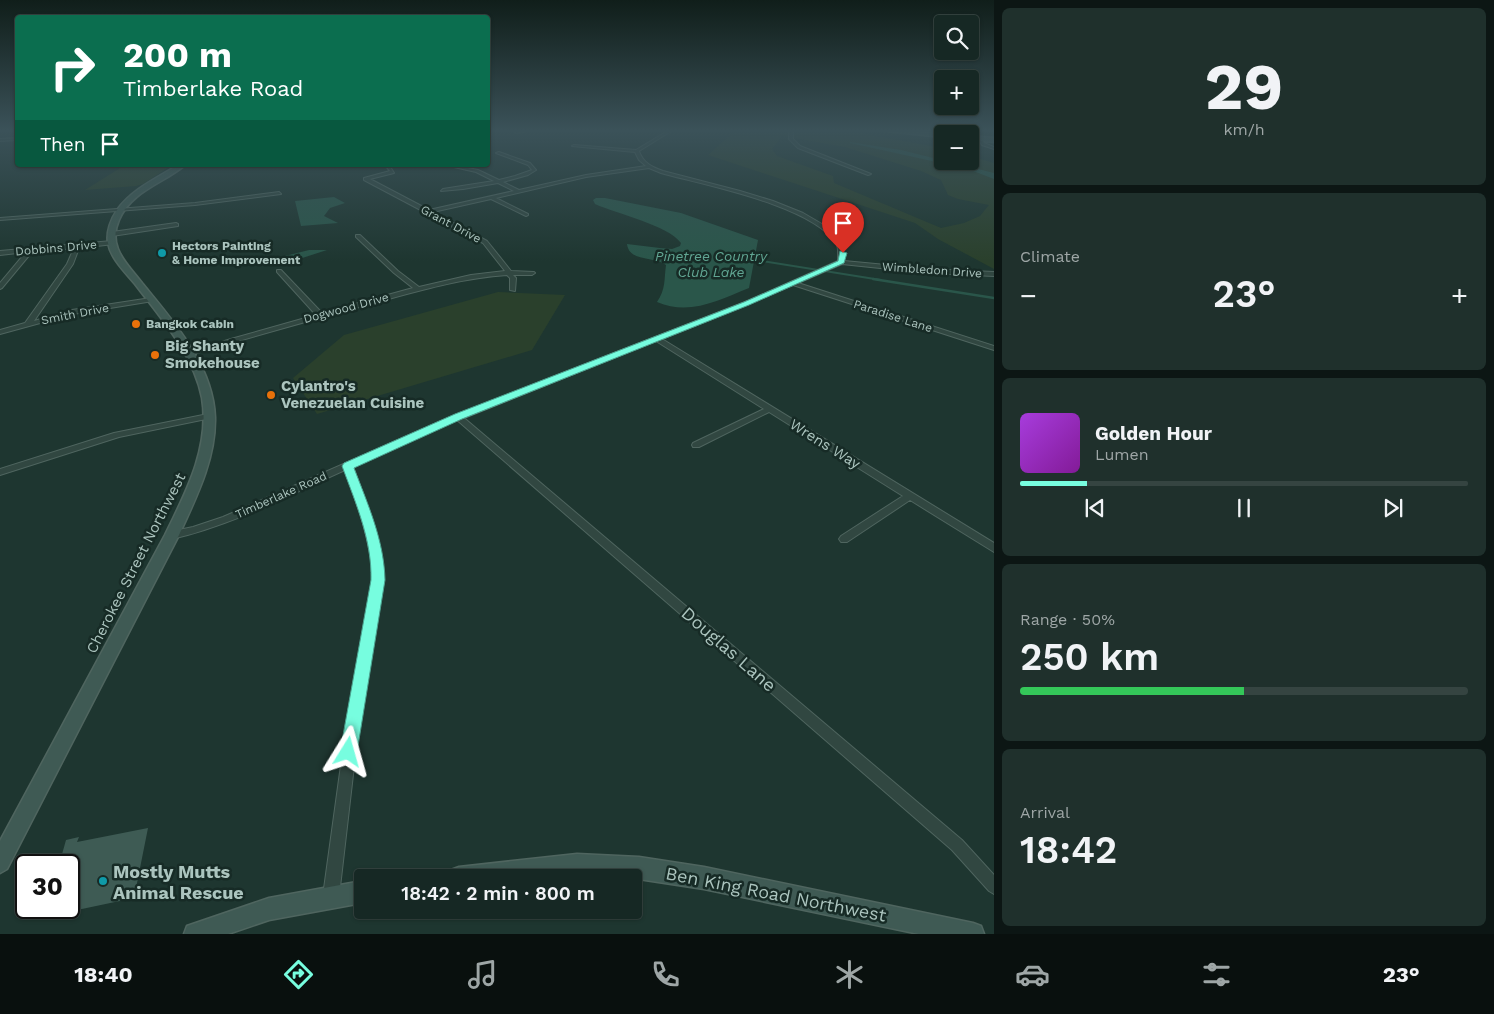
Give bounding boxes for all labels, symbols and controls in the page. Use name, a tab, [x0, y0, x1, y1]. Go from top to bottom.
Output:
map controls	[934, 15, 979, 170]
button: search	[934, 15, 979, 60]
text: 200 m	[123, 34, 232, 76]
icon: right	[40, 35, 105, 100]
text: 29	[1205, 49, 1283, 125]
button: +	[934, 70, 979, 115]
text: Timberlake Road	[123, 76, 303, 101]
text: km/h	[1223, 120, 1265, 139]
button: −	[934, 125, 979, 170]
icon: arrive	[96, 130, 124, 158]
text: Then	[40, 133, 86, 156]
street label: Grant Drive	[418, 202, 484, 246]
pin	[822, 202, 864, 253]
icon: arrive	[829, 209, 857, 237]
street label: Dobbins Drive	[15, 237, 97, 259]
place label: Hectors Painting & Home Improvement	[172, 239, 301, 267]
marker: Hectors Painting & Home Improvement	[156, 247, 168, 259]
text: Climate	[1020, 247, 1080, 266]
water label: Pinetree Country Club Lake	[655, 248, 768, 280]
street label: Wimbledon Drive	[881, 260, 983, 280]
text: 23°	[1212, 272, 1276, 316]
text: −	[1020, 279, 1037, 312]
text: +	[1451, 279, 1468, 312]
street label: Dogwood Drive	[302, 290, 390, 326]
street label: Paradise Lane	[852, 297, 934, 335]
street label: Smith Drive	[40, 301, 110, 327]
place label: Bangkok Cabin	[146, 317, 234, 331]
marker: Bangkok Cabin	[130, 318, 142, 330]
place label: Big Shanty Smokehouse	[165, 337, 260, 372]
marker: Big Shanty Smokehouse	[149, 349, 161, 361]
place label: Cylantro's Venezuelan Cuisine	[281, 377, 425, 412]
marker: Cylantro's Venezuelan Cuisine	[265, 389, 277, 401]
street label: Wrens Way	[786, 415, 864, 473]
text: Golden Hour	[1095, 422, 1212, 445]
text: Lumen	[1095, 445, 1149, 464]
street label: Cherokee Street Northwest	[83, 469, 190, 656]
street label: Timberlake Road	[233, 469, 329, 521]
icon: previous	[1081, 494, 1109, 522]
icon: pause	[1230, 494, 1258, 522]
icon: next	[1379, 494, 1407, 522]
street label: Douglas Lane	[677, 602, 781, 696]
text: Range · 50%	[1020, 610, 1115, 629]
text: 250 km	[1020, 635, 1159, 679]
position arrow	[321, 725, 373, 777]
text: Arrival	[1020, 803, 1070, 822]
text: 18:42	[1020, 828, 1117, 872]
speed limit sign: 30	[15, 854, 80, 919]
place label: Mostly Mutts Animal Rescue	[113, 861, 244, 903]
street label: Ben King Road Northwest	[664, 862, 889, 926]
marker: Mostly Mutts Animal Rescue	[97, 875, 109, 887]
text: 18:42 · 2 min · 800 m	[401, 882, 595, 905]
icon: directions	[281, 957, 316, 992]
icon: music	[465, 957, 500, 992]
icon: phone	[648, 957, 683, 992]
icon: climate	[832, 957, 867, 992]
icon: car	[1015, 957, 1050, 992]
icon: filters	[1199, 957, 1234, 992]
text: 18:40	[74, 962, 133, 987]
text: 23°	[1383, 962, 1420, 987]

